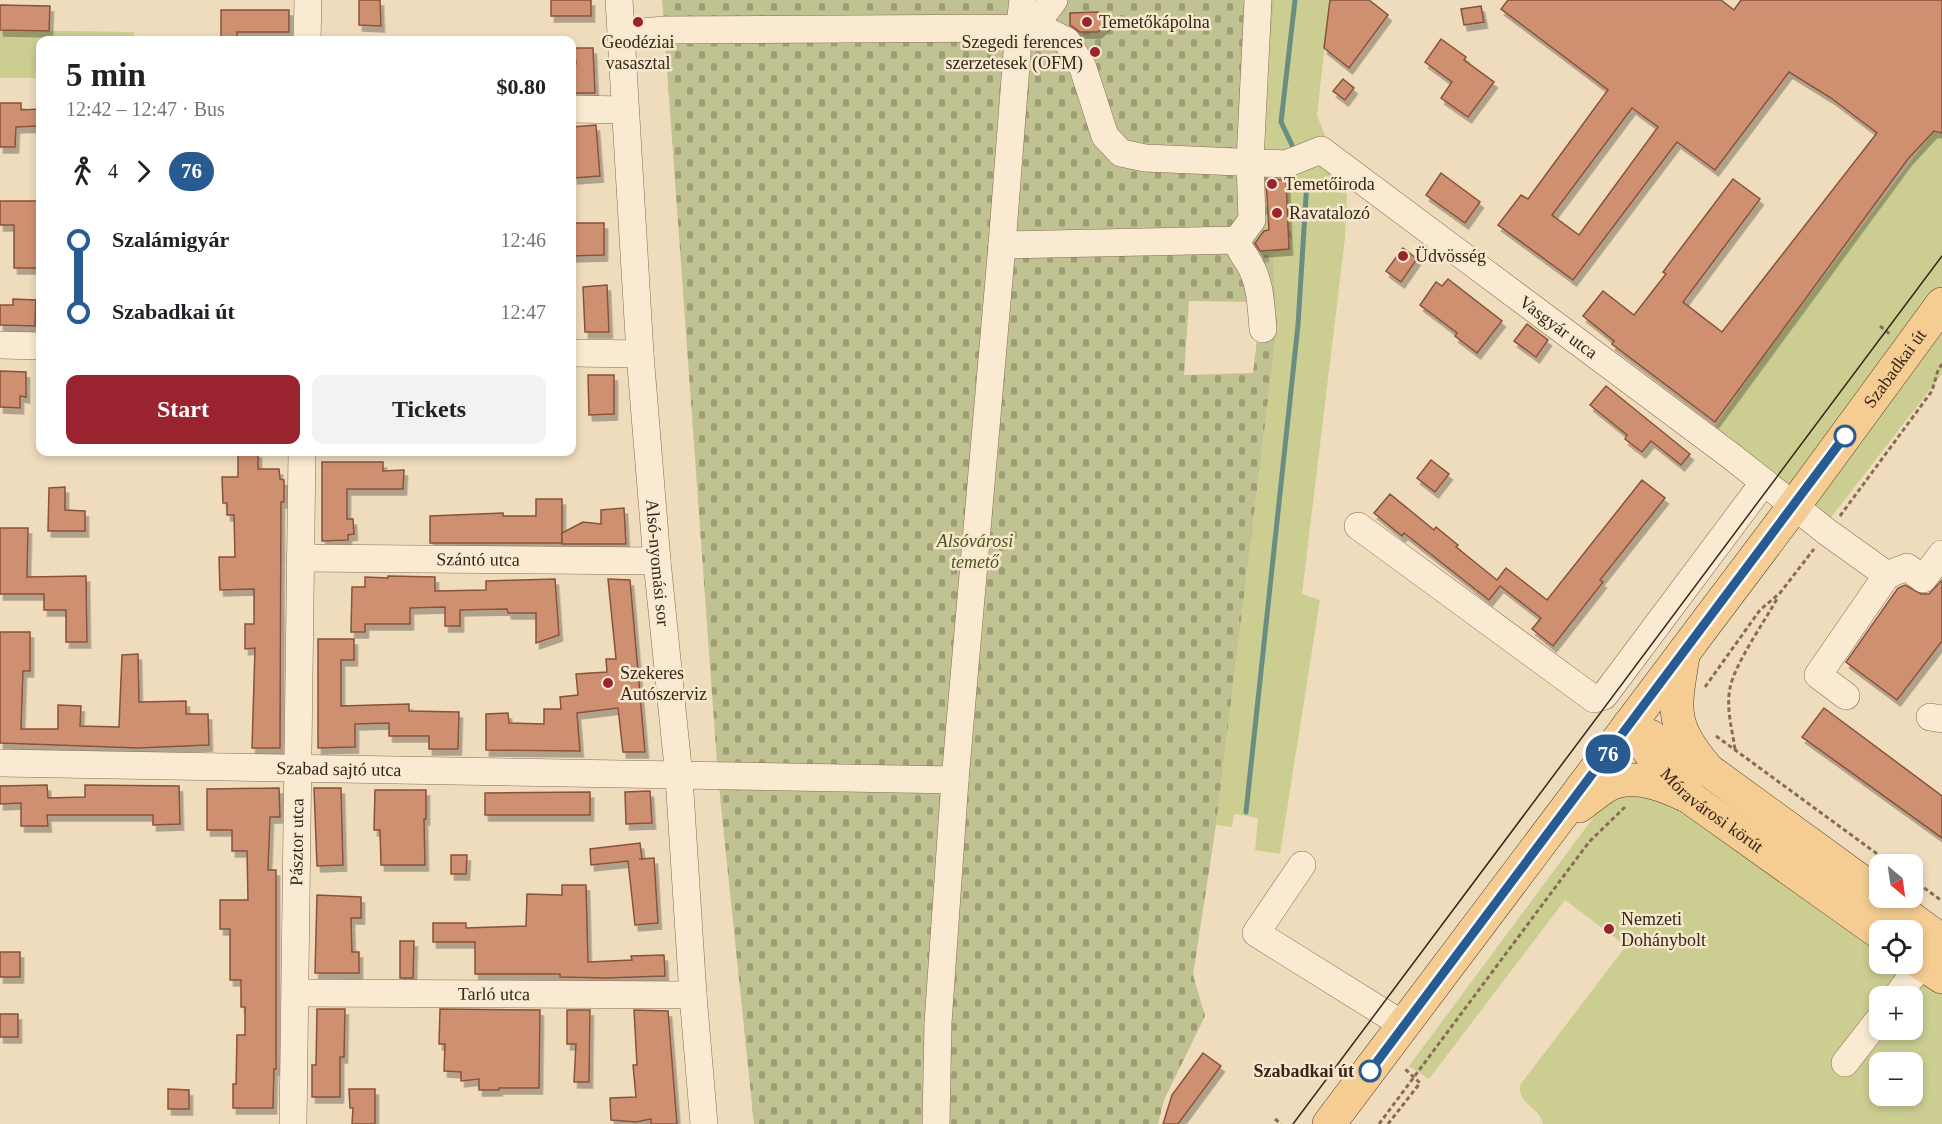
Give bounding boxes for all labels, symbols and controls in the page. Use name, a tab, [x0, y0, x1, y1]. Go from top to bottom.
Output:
place label: Temetőkápolna	[1099, 12, 1210, 32]
marker: Geodéziai vasasztal	[631, 15, 645, 29]
marker: Temetőkápolna	[1080, 15, 1094, 29]
place label: Geodéziai vasasztal	[602, 32, 674, 73]
place label: Szegedi ferences szerzetesek (OFM)	[946, 32, 1083, 74]
marker: Szegedi ferences szerzetesek (OFM)	[1088, 45, 1102, 59]
text: 5 min	[66, 57, 146, 93]
text: $0.80	[497, 74, 546, 99]
text: 12:42 – 12:47 · Bus	[66, 98, 225, 120]
icon: walk	[66, 155, 99, 188]
icon: forward	[127, 155, 160, 188]
text: 76	[181, 159, 202, 183]
text: 4	[108, 160, 118, 182]
place label: Temetőiroda	[1284, 174, 1375, 194]
marker: Temetőiroda	[1265, 177, 1279, 191]
place label: Ravatalozó	[1289, 203, 1370, 223]
marker: Ravatalozó	[1270, 206, 1284, 220]
text: Szalámigyár	[112, 227, 229, 252]
text: 12:46	[500, 229, 546, 251]
place label: Üdvösség	[1415, 246, 1486, 266]
marker: Üdvösség	[1396, 249, 1410, 263]
street label: Vasgyár utca	[1515, 291, 1601, 363]
text: Szabadkai út	[112, 299, 235, 324]
text: 12:47	[500, 301, 546, 323]
street label: Szabadkai út	[1859, 325, 1930, 412]
button: Start	[66, 375, 300, 444]
button: Tickets	[312, 375, 546, 444]
unlabelled marker	[1834, 425, 1856, 447]
street label: Alsó-nyomási sor	[642, 498, 674, 627]
park label: Alsóvárosi temető	[936, 531, 1013, 572]
street label: Szántó utca	[436, 549, 520, 570]
place label: Szekeres Autószerviz	[620, 663, 707, 704]
marker: Szekeres Autószerviz	[601, 676, 615, 690]
line badge: 76	[1581, 734, 1635, 774]
text: 76	[1598, 742, 1619, 766]
street label: Szabad sajtó utca	[276, 758, 402, 780]
street label: Móravárosi körút	[1656, 764, 1767, 857]
street label: Pásztor utca	[286, 798, 307, 886]
north arrow	[1869, 854, 1923, 908]
map controls	[1869, 854, 1923, 1106]
place label: Nemzeti Dohánybolt	[1621, 909, 1706, 950]
button: locate	[1869, 920, 1923, 974]
marker: Nemzeti Dohánybolt	[1602, 922, 1616, 936]
street label: Tarló utca	[458, 984, 530, 1004]
button: +	[1869, 986, 1923, 1040]
button: −	[1869, 1052, 1923, 1106]
marker: Szabadkai út	[1359, 1060, 1381, 1082]
place label: Szabadkai út	[1253, 1061, 1354, 1081]

